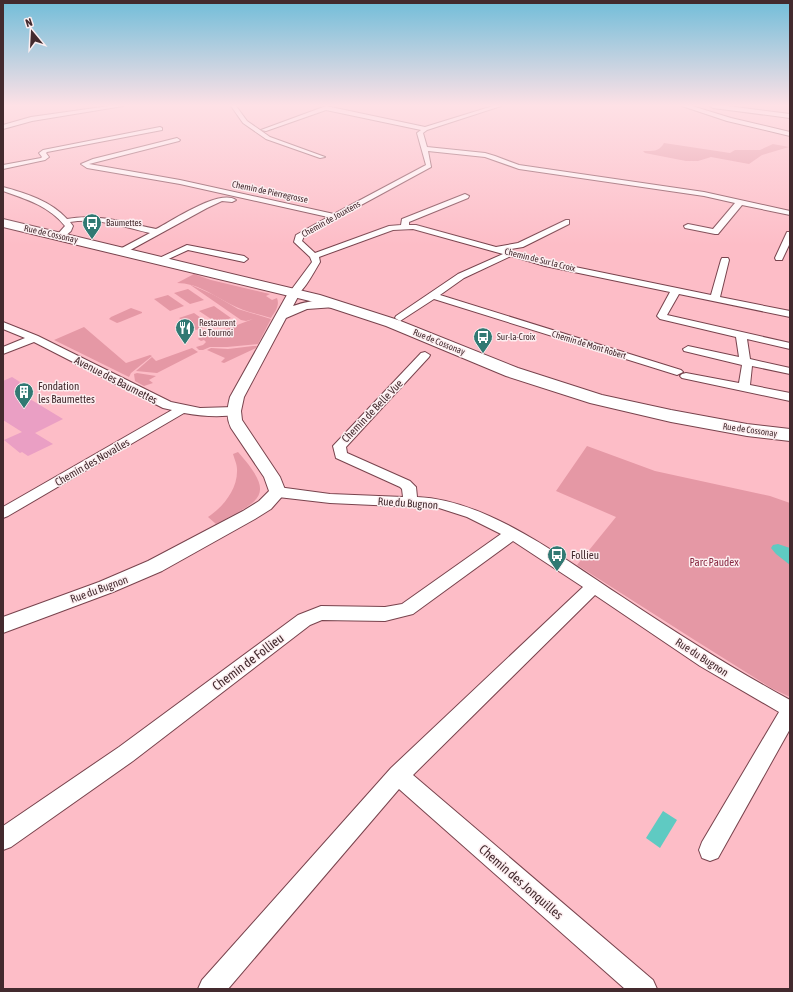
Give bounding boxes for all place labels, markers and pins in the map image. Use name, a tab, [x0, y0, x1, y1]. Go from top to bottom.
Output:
bus stop icon: Baumettes	[81, 212, 103, 240]
place label: Baumettes	[106, 218, 142, 228]
restaurant icon: Restaurent Le Tournoi	[174, 317, 196, 345]
place label: Restaurent Le Tournoi	[199, 318, 236, 338]
bus stop icon: Sur-la-Croix	[472, 326, 494, 354]
place label: Sur-la-Croix	[497, 332, 536, 342]
place label: Fondation les Baumettes	[38, 380, 95, 405]
building icon: Fondation les Baumettes	[13, 381, 35, 409]
bus stop icon: Follieu	[546, 544, 568, 572]
place label: Follieu	[571, 549, 599, 561]

